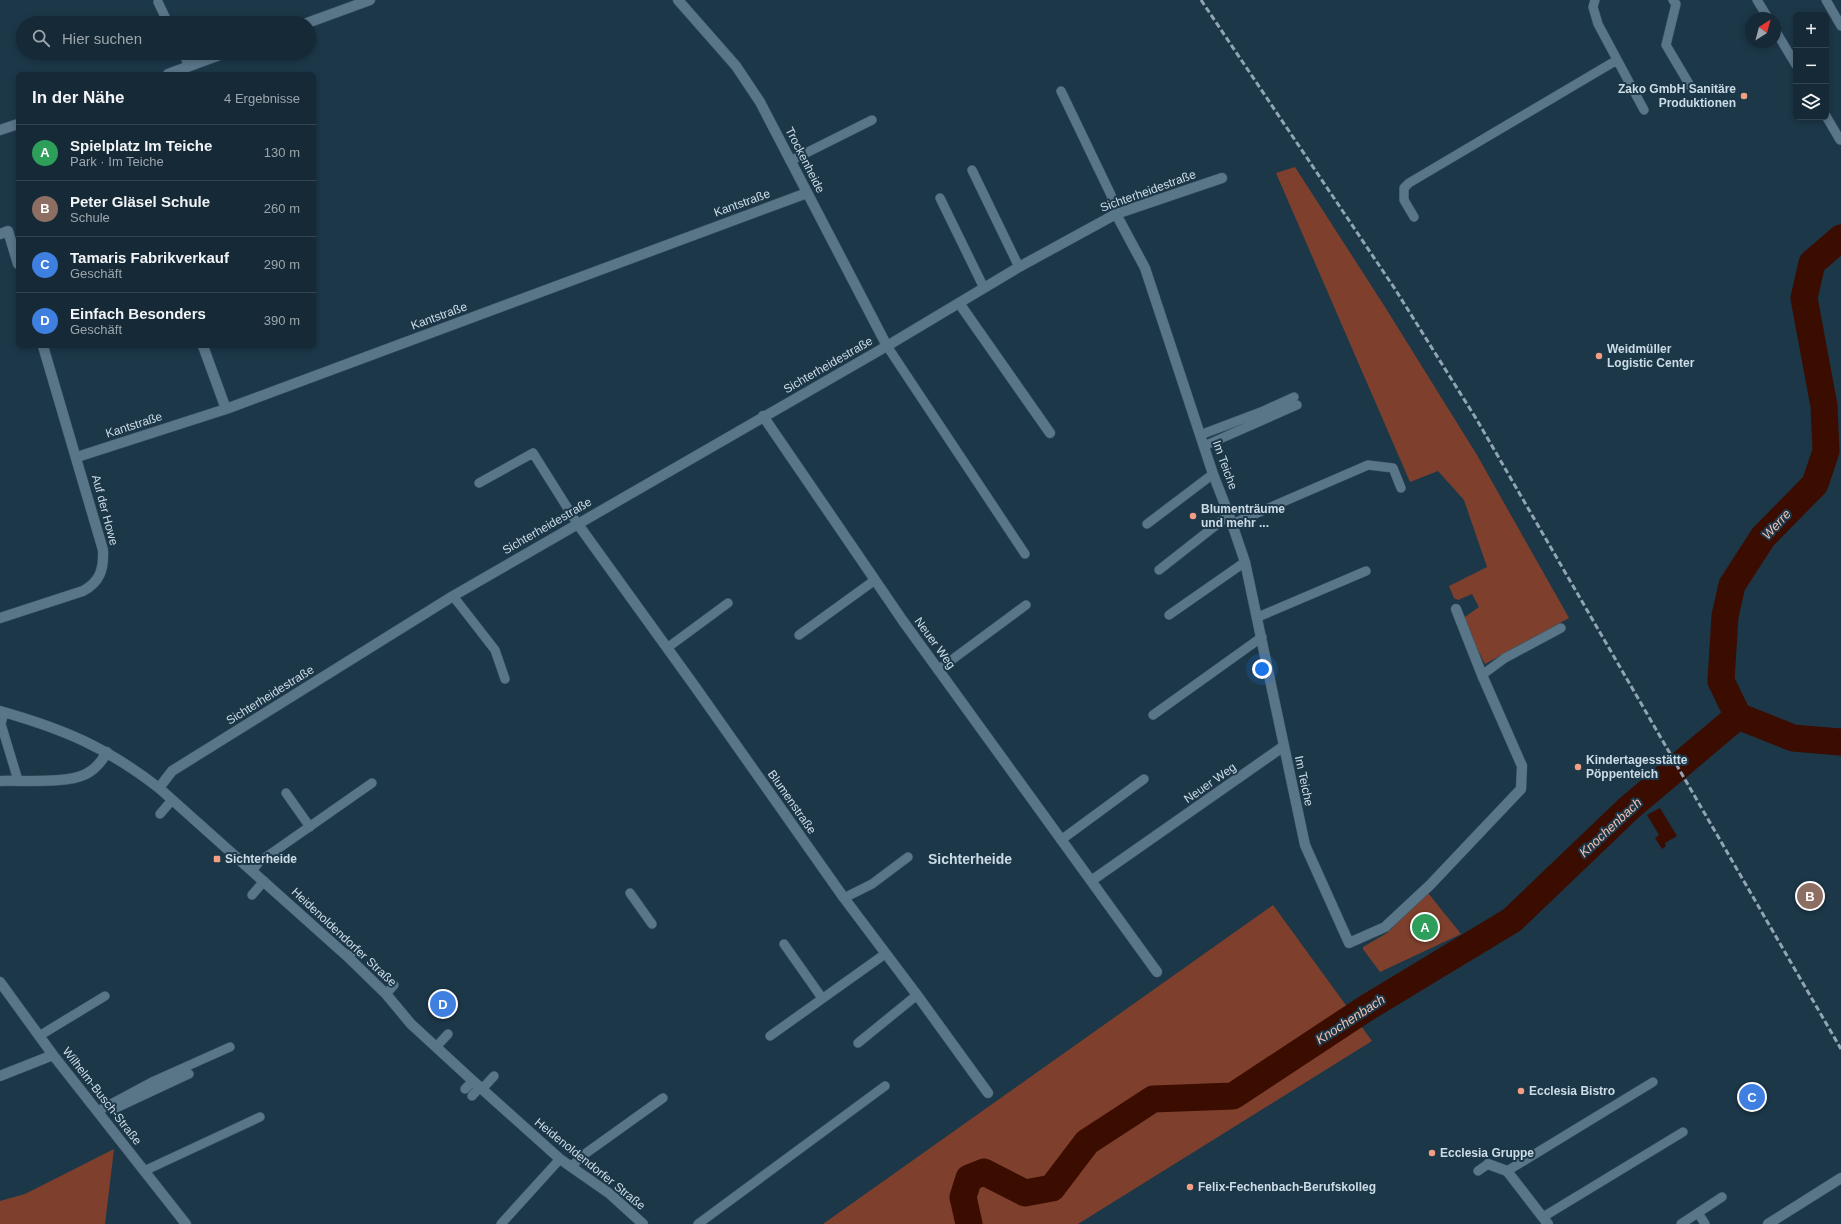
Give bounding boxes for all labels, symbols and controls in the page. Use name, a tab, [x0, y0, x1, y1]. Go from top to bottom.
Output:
north arrow	[1745, 12, 1781, 48]
map controls	[1793, 12, 1829, 120]
button: +	[1793, 12, 1829, 48]
search box	[16, 16, 316, 60]
icon: search	[30, 27, 52, 49]
text: Hier suchen	[62, 30, 142, 47]
button: −	[1793, 48, 1829, 84]
place label: Zako GmbH Sanitäre Produktionen	[1618, 82, 1736, 110]
button: layers	[1793, 84, 1829, 120]
text: In der Nähe	[32, 88, 125, 107]
text: 4 Ergebnisse	[224, 91, 300, 106]
marker: Zako GmbH Sanitäre Produktionen	[1739, 91, 1749, 101]
street label: Trockenheide	[782, 125, 828, 196]
text: Spielplatz Im Teiche	[70, 137, 212, 154]
text: A	[40, 145, 50, 160]
text: 130 m	[264, 145, 300, 160]
text: Park · Im Teiche	[70, 154, 164, 169]
street label: Sichterheidestraße	[1098, 167, 1198, 215]
street label: Kantstraße	[712, 186, 772, 220]
text: Peter Gläsel Schule	[70, 193, 210, 210]
text: B	[40, 201, 50, 216]
text: 260 m	[264, 201, 300, 216]
text: Schule	[70, 210, 110, 225]
text: Tamaris Fabrikverkauf	[70, 249, 229, 266]
text: C	[40, 257, 50, 272]
text: 290 m	[264, 257, 300, 272]
text: Geschäft	[70, 266, 122, 281]
street label: Kantstraße	[409, 299, 469, 333]
text: Einfach Besonders	[70, 305, 206, 322]
text: D	[40, 313, 50, 328]
text: 390 m	[264, 313, 300, 328]
text: Geschäft	[70, 322, 122, 337]
street label: Sichterheidestraße	[781, 334, 875, 396]
place label: Weidmüller Logistic Center	[1607, 342, 1695, 370]
marker: Weidmüller Logistic Center	[1594, 351, 1604, 361]
street label: Kantstraße	[104, 409, 164, 441]
street label: Im Teiche	[1210, 439, 1240, 492]
street label: Auf der Howe	[89, 473, 121, 547]
street label: Sichterheidestraße	[500, 495, 594, 557]
place label: Blumenträume und mehr ...	[1201, 502, 1285, 530]
water label: Werre	[1759, 506, 1794, 542]
marker: Blumenträume und mehr ...	[1188, 511, 1198, 521]
street label: Neuer Weg	[912, 614, 958, 672]
your location	[1252, 659, 1272, 679]
street label: Sichterheidestraße	[224, 662, 317, 728]
place label: Kindertagesstätte Pöppenteich	[1586, 753, 1688, 781]
street label: Im Teiche	[1292, 755, 1316, 808]
street label: Neuer Weg	[1181, 760, 1239, 806]
marker: Kindertagesstätte Pöppenteich	[1573, 762, 1583, 772]
street label: Blumenstraße	[765, 767, 819, 837]
water label: Knochenbach	[1576, 795, 1645, 860]
district label: Sichterheide	[928, 851, 1012, 867]
place label: Sichterheide	[225, 852, 297, 866]
marker: Sichterheide	[212, 854, 222, 864]
pin: B	[1797, 881, 1823, 911]
street label: Heidenoldendorfer Straße	[289, 885, 400, 989]
pin: A	[1412, 912, 1438, 942]
pin: D	[430, 989, 456, 1019]
water label: Knochenbach	[1313, 991, 1388, 1047]
street label: Wilhelm-Busch-Straße	[60, 1044, 145, 1148]
pin: C	[1739, 1082, 1765, 1112]
place label: Ecclesia Bistro	[1529, 1084, 1615, 1098]
marker: Ecclesia Bistro	[1516, 1086, 1526, 1096]
street label: Heidenoldendorfer Straße	[532, 1115, 648, 1213]
place label: Ecclesia Gruppe	[1440, 1146, 1534, 1160]
marker: Ecclesia Gruppe	[1427, 1148, 1437, 1158]
place label: Felix-Fechenbach-Berufskolleg	[1198, 1180, 1376, 1194]
marker: Felix-Fechenbach-Berufskolleg	[1185, 1182, 1195, 1192]

